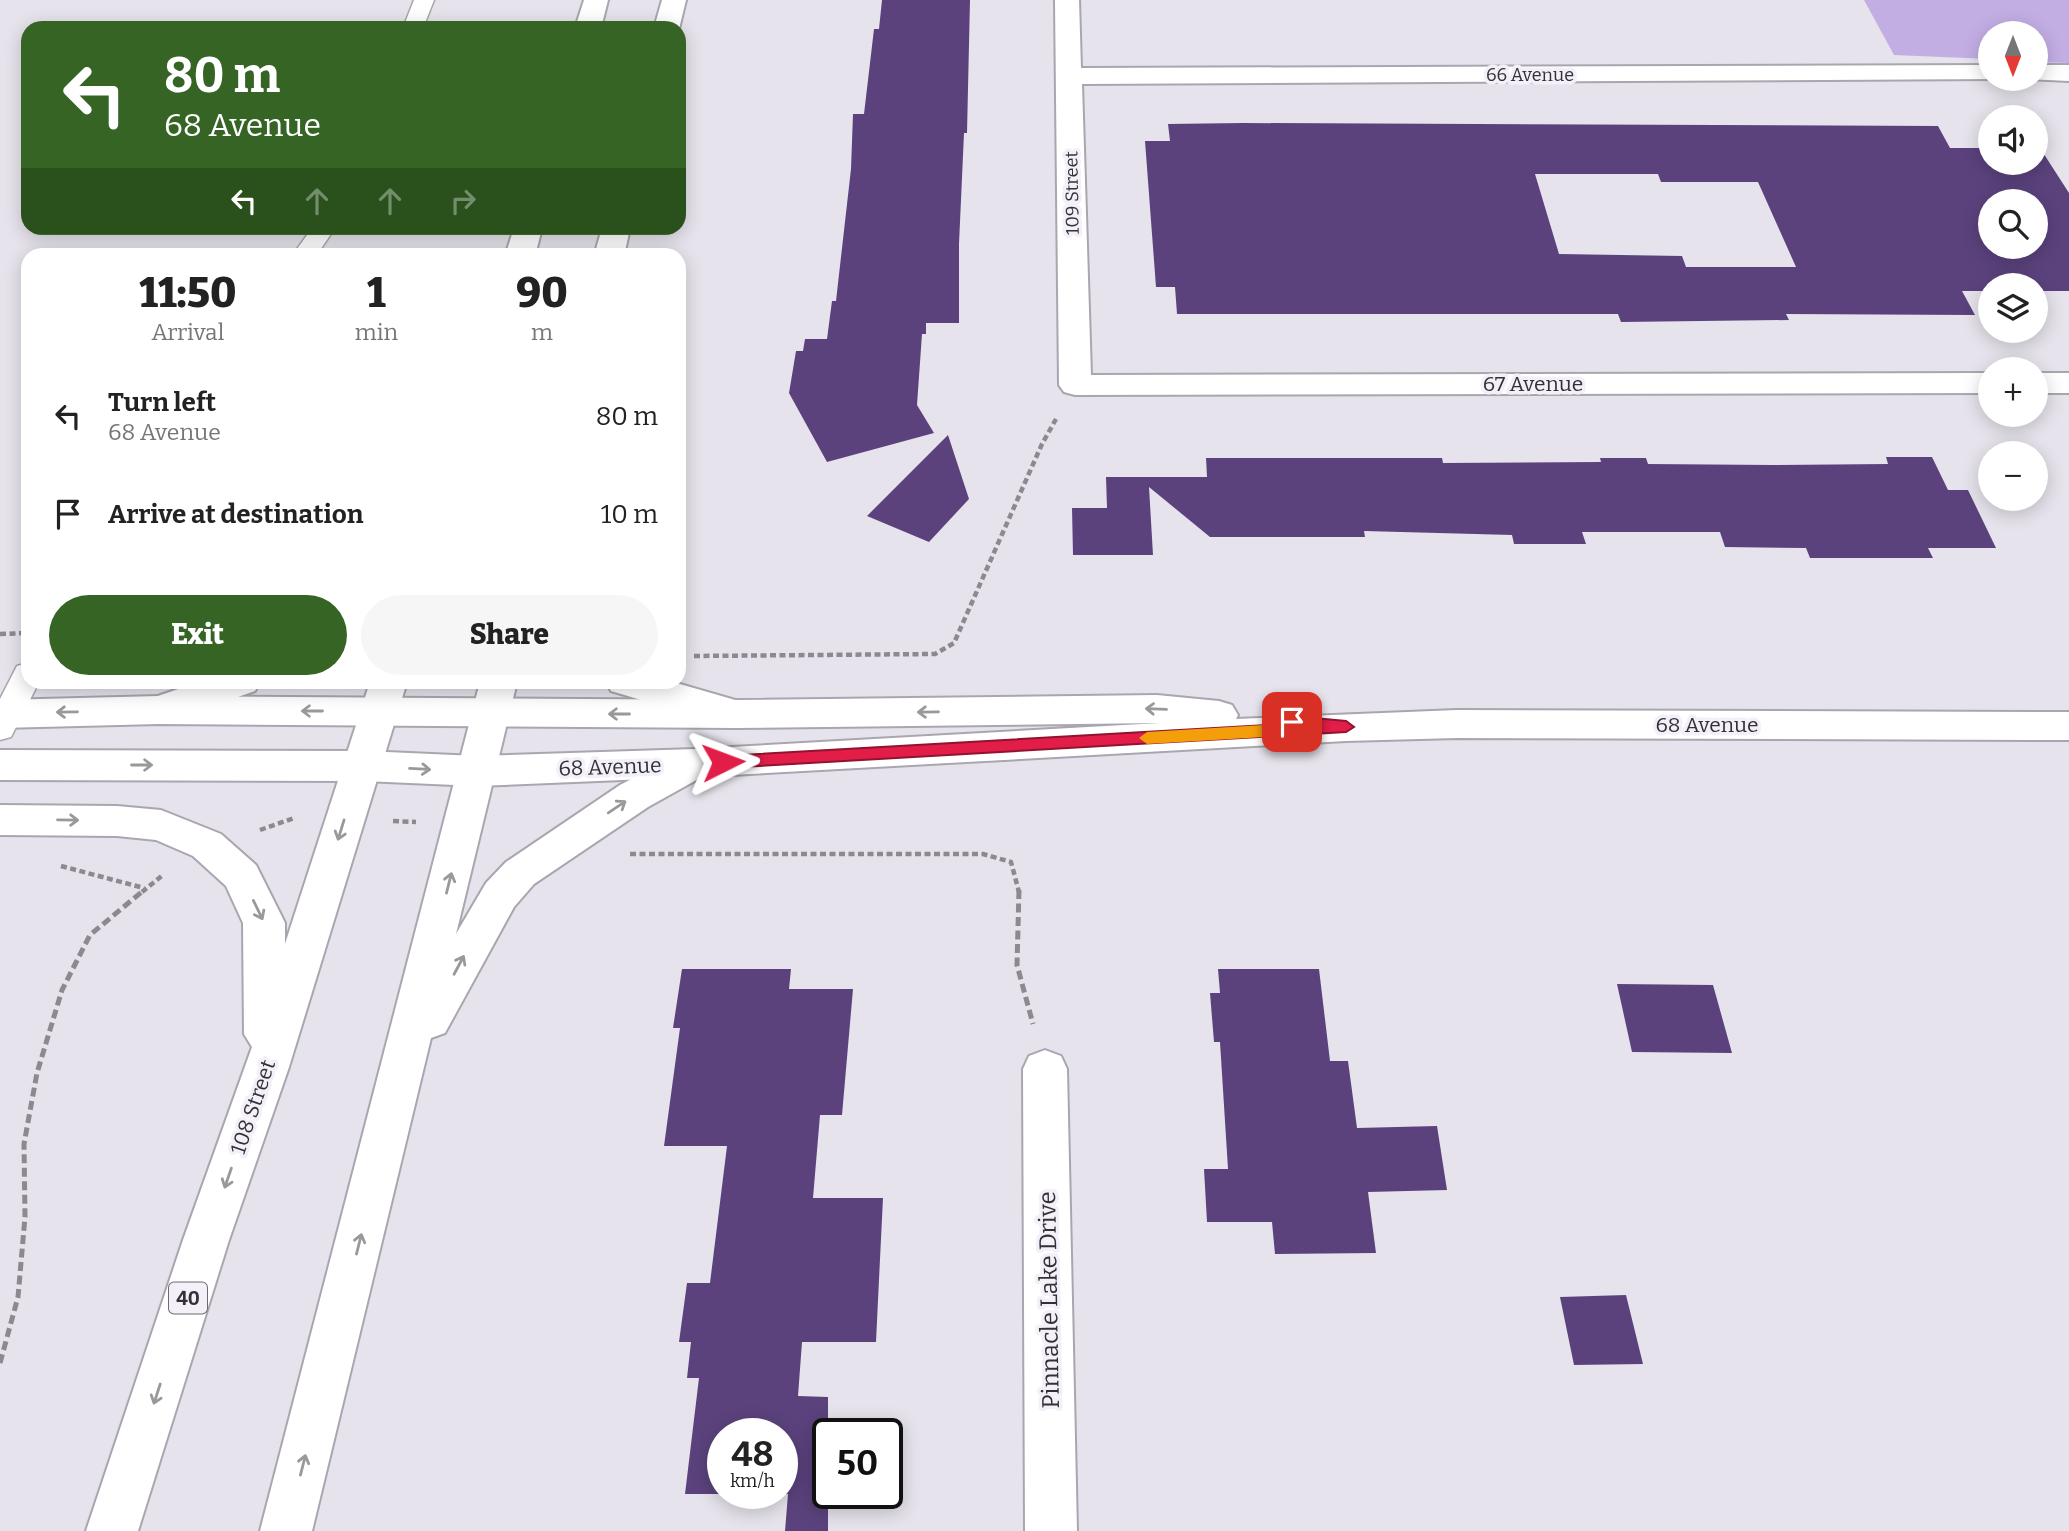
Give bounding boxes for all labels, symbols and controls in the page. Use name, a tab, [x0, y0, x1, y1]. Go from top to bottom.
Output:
north arrow	[1978, 21, 2048, 91]
map controls	[1978, 21, 2048, 511]
text: 80 m	[164, 46, 280, 105]
icon: left	[49, 49, 140, 140]
street label: 66 Avenue	[1486, 64, 1574, 86]
button: sound	[1978, 105, 2048, 175]
text: 68 Avenue	[164, 106, 321, 144]
street label: 109 Street	[1060, 150, 1084, 235]
icon: left	[225, 182, 263, 220]
icon: ahead	[298, 182, 336, 220]
icon: ahead	[371, 182, 409, 220]
icon: right	[444, 182, 482, 220]
button: search	[1978, 189, 2048, 259]
text: 11:50	[139, 268, 236, 318]
text: 1	[367, 268, 386, 318]
text: 90	[516, 268, 568, 318]
button: layers	[1978, 273, 2048, 343]
text: Arrival	[151, 318, 224, 346]
text: min	[355, 318, 398, 346]
text: m	[531, 318, 553, 346]
button: +	[1978, 357, 2048, 427]
street label: 67 Avenue	[1483, 371, 1583, 397]
text: Turn left	[108, 387, 216, 418]
icon: left	[49, 397, 87, 435]
text: 80 m	[596, 401, 658, 432]
text: 68 Avenue	[108, 418, 221, 446]
button: −	[1978, 441, 2048, 511]
icon: arrive	[49, 495, 87, 533]
text: Arrive at destination	[108, 499, 363, 530]
text: 10 m	[601, 499, 658, 530]
button: Exit	[49, 595, 347, 675]
button: Share	[361, 595, 658, 675]
pin	[1262, 692, 1322, 752]
one-way arrow	[1145, 703, 1168, 716]
icon: arrive	[1273, 703, 1311, 741]
one-way arrow	[301, 704, 324, 718]
one-way arrow	[917, 705, 940, 718]
one-way arrow	[55, 706, 78, 719]
one-way arrow	[607, 707, 630, 720]
street label: 68 Avenue	[1656, 712, 1758, 738]
position arrow	[686, 725, 760, 799]
street label: 68 Avenue	[558, 752, 662, 782]
one-way arrow	[130, 758, 153, 772]
one-way arrow	[409, 762, 432, 775]
one-way arrow	[606, 800, 626, 814]
one-way arrow	[56, 813, 79, 827]
one-way arrow	[333, 819, 346, 841]
one-way arrow	[443, 872, 456, 895]
one-way arrow	[252, 899, 265, 920]
one-way arrow	[453, 955, 466, 976]
street label: 108 Street	[225, 1056, 281, 1158]
one-way arrow	[221, 1166, 233, 1188]
street label: Pinnacle Lake Drive	[1033, 1191, 1065, 1409]
one-way arrow	[353, 1233, 366, 1256]
road number: 40	[169, 1282, 207, 1314]
one-way arrow	[149, 1382, 162, 1404]
speed limit sign: 50	[812, 1418, 903, 1509]
text: 48	[731, 1433, 774, 1475]
one-way arrow	[297, 1454, 310, 1477]
text: km/h	[730, 1470, 775, 1492]

